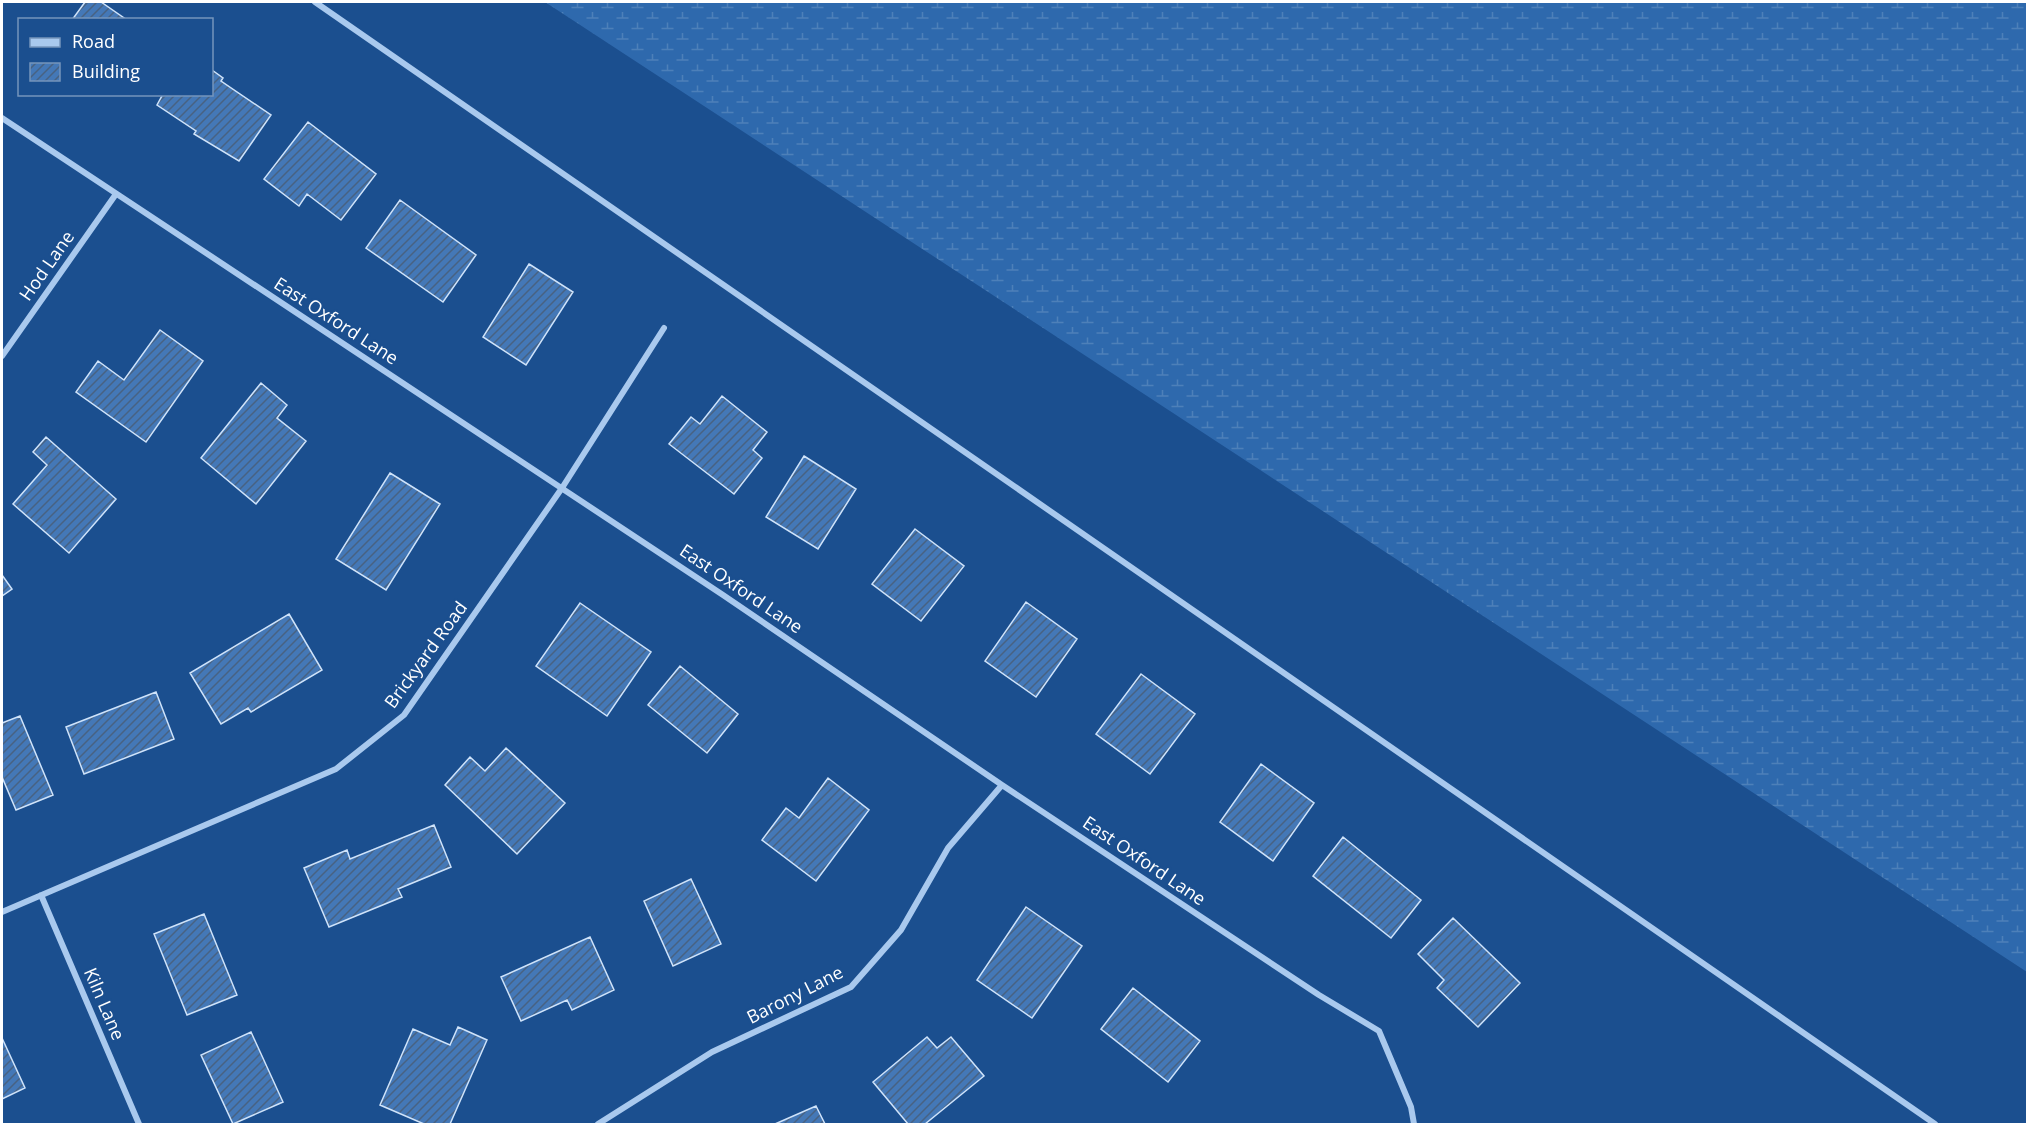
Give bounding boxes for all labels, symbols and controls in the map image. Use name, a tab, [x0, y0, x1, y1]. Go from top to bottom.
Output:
legend	[18, 18, 213, 96]
text: Road	[72, 29, 115, 53]
text: Building	[72, 59, 140, 83]
street label: Hod Lane	[13, 226, 79, 305]
street label: East Oxford Lane	[270, 271, 403, 369]
street label: East Oxford Lane	[675, 538, 808, 638]
street label: Brickyard Road	[378, 596, 472, 713]
street label: East Oxford Lane	[1078, 810, 1211, 910]
street label: Barony Lane	[742, 960, 847, 1029]
street label: Kiln Lane	[79, 964, 131, 1043]

